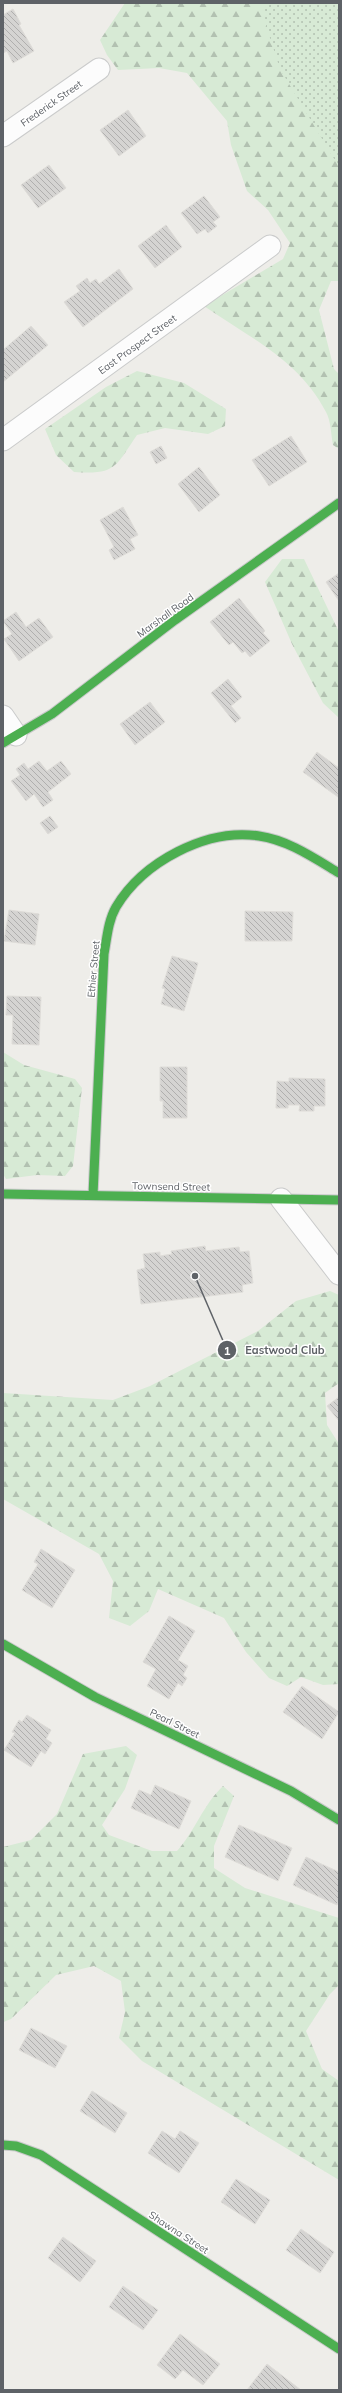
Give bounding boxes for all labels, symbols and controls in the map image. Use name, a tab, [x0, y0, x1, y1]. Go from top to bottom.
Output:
street label: Frederick Street	[18, 77, 85, 129]
street label: East Prospect Street	[96, 311, 179, 377]
street label: Marshall Road	[134, 590, 196, 640]
street label: Ethier Street	[85, 940, 102, 998]
street label: Townsend Street	[132, 1179, 211, 1194]
callout: Eastwood Club	[217, 1339, 333, 1362]
text: 1	[223, 1343, 231, 1358]
text: Eastwood Club	[245, 1343, 325, 1357]
street label: Pearl Street	[148, 1706, 202, 1741]
street label: Shawna Street	[146, 2208, 212, 2257]

